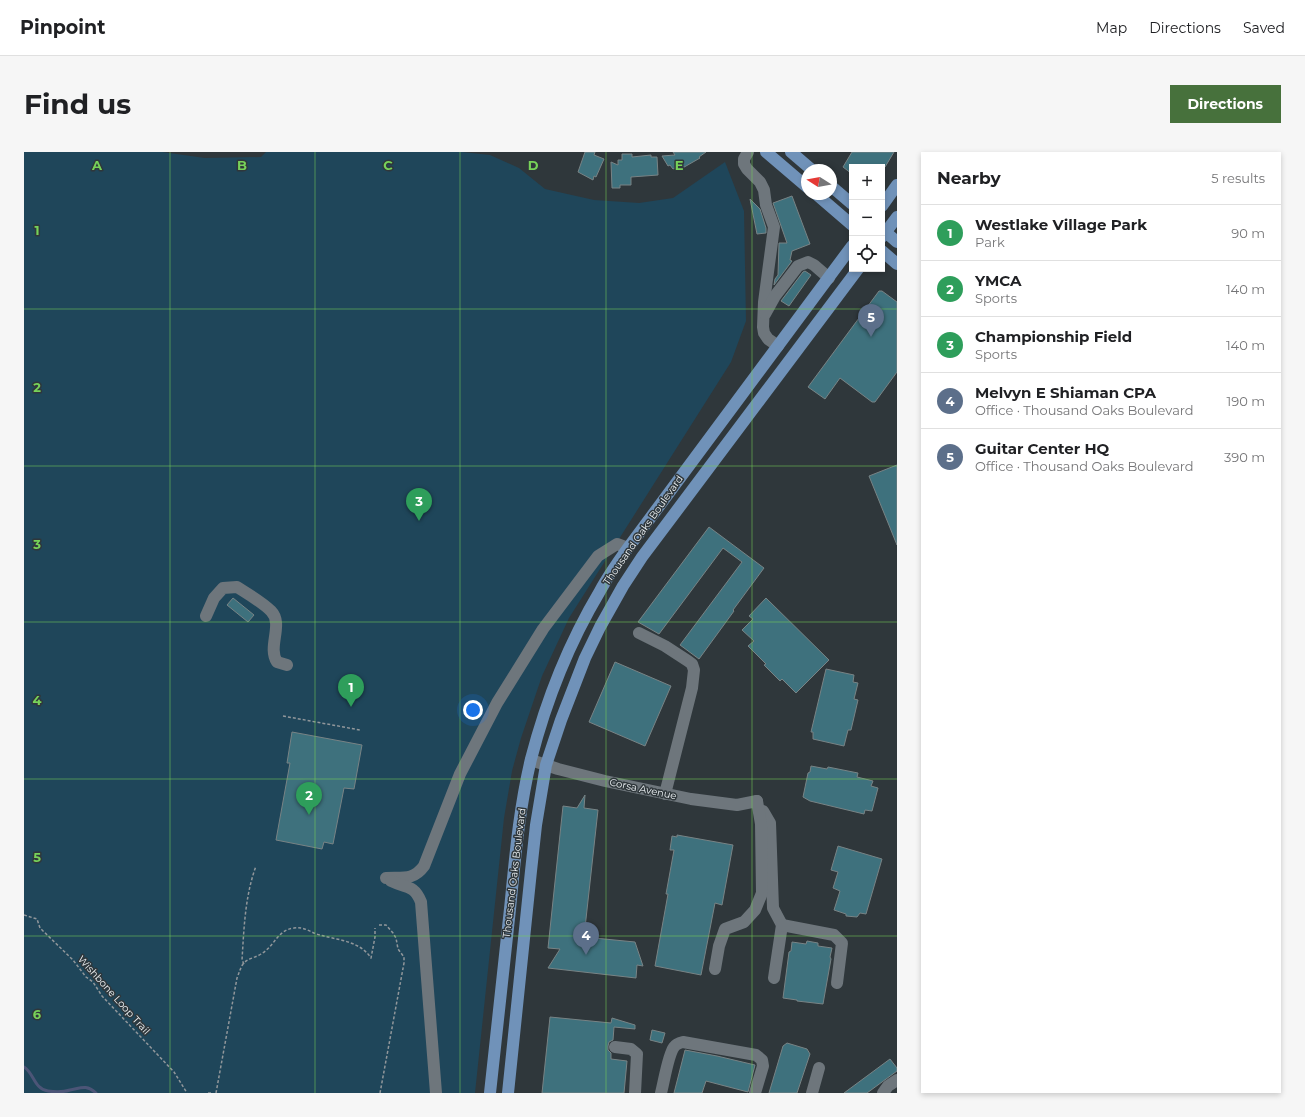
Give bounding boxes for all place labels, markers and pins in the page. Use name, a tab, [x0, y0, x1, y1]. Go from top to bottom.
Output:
pin: 5	[858, 304, 884, 337]
pin: 3	[406, 488, 432, 521]
pin: 1	[338, 674, 364, 707]
pin: 2	[296, 782, 322, 815]
pin: 4	[573, 922, 599, 955]

